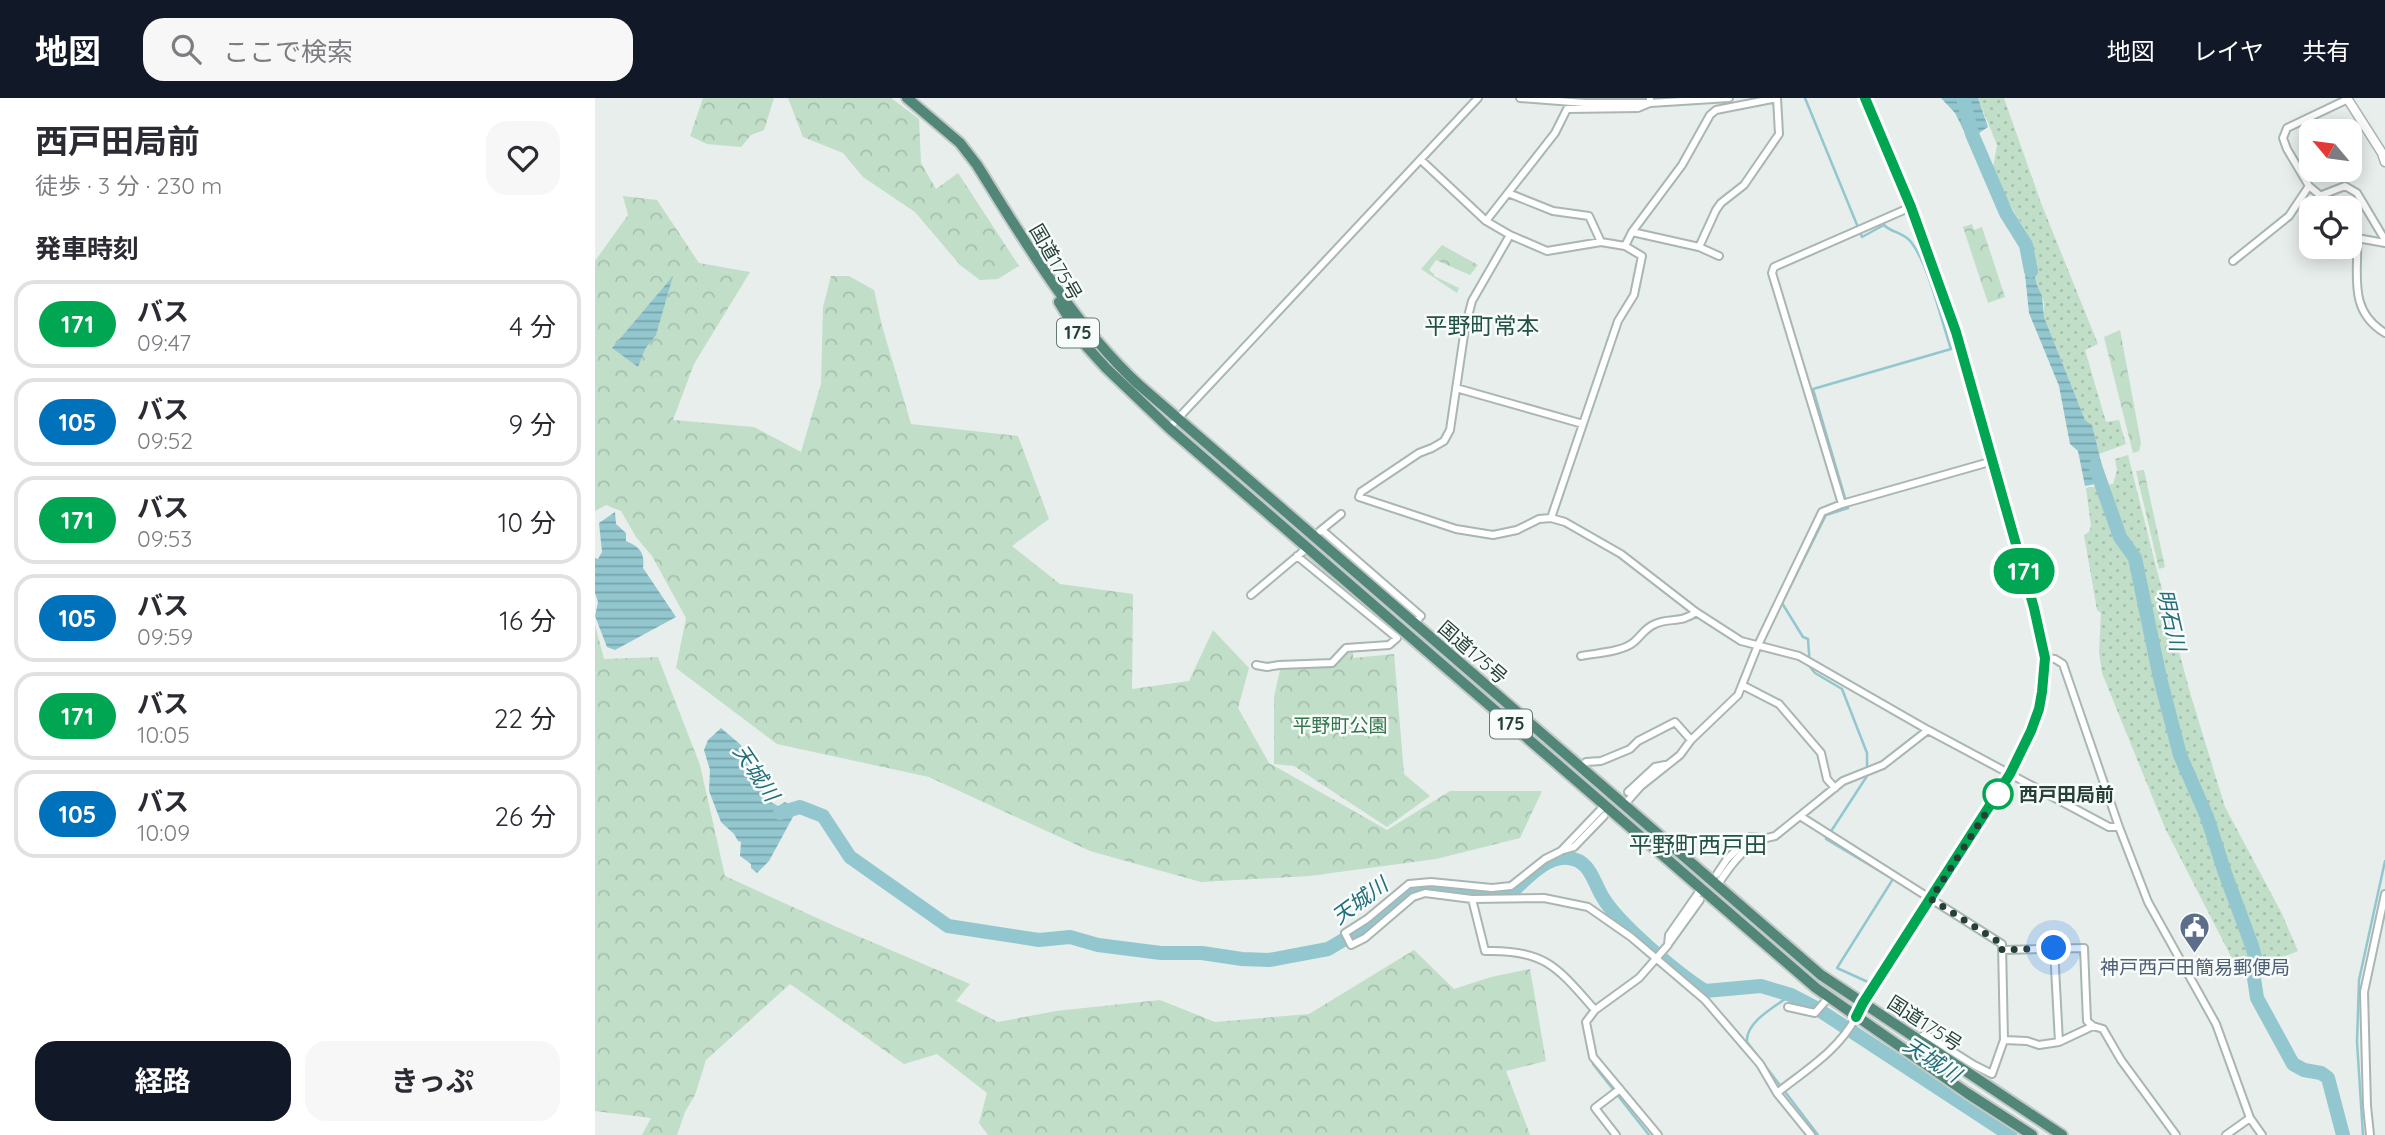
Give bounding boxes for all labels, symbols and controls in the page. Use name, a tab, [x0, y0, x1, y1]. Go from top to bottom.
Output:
search box	[143, 18, 633, 81]
text: 地図	[35, 30, 101, 71]
icon: search	[167, 30, 205, 68]
text: ここで検索	[223, 35, 353, 68]
text: 地図	[2107, 36, 2155, 66]
text: レイヤ	[2193, 36, 2264, 66]
text: 共有	[2302, 36, 2350, 66]
north arrow	[2299, 119, 2363, 182]
map controls	[2299, 119, 2362, 259]
text: 西戸田局前	[35, 120, 200, 161]
button: heart	[486, 121, 560, 195]
text: 徒歩 · 3 分 · 230 m	[35, 171, 222, 200]
button: locate	[2299, 196, 2362, 259]
street label: 国道175号	[1025, 220, 1087, 304]
text: 発車時刻	[35, 232, 139, 265]
text: バス	[137, 295, 189, 328]
text: 171	[61, 309, 94, 339]
text: 4 分	[509, 310, 556, 343]
district label: 平野町常本	[1425, 311, 1540, 340]
road number: 175	[1057, 318, 1099, 347]
text: 09:47	[137, 328, 191, 357]
text: バス	[137, 393, 189, 426]
text: 105	[59, 407, 96, 437]
text: 9 分	[508, 408, 556, 441]
text: 09:52	[137, 426, 193, 455]
text: バス	[137, 491, 189, 524]
text: 171	[61, 505, 94, 535]
text: 10 分	[498, 506, 556, 539]
text: 09:53	[137, 524, 192, 553]
line badge: 171	[1984, 548, 2064, 594]
text: 171	[2008, 556, 2040, 586]
water label: 明石川	[2152, 586, 2192, 655]
text: バス	[137, 589, 189, 622]
text: 105	[59, 603, 96, 633]
text: 16 分	[499, 604, 556, 637]
street label: 国道175号	[1433, 615, 1513, 689]
text: 09:59	[137, 622, 193, 651]
text: バス	[137, 687, 189, 720]
text: 171	[61, 701, 94, 731]
text: 22 分	[494, 702, 556, 735]
road number: 175	[1490, 710, 1532, 738]
park label: 平野町公園	[1292, 713, 1388, 737]
text: 10:05	[137, 720, 190, 749]
water label: 天城川	[728, 739, 786, 807]
marker: 西戸田局前	[1983, 779, 2013, 809]
place label: 西戸田局前	[2019, 782, 2114, 806]
text: バス	[137, 785, 189, 818]
text: 105	[59, 799, 96, 829]
text: 26 分	[495, 800, 556, 833]
text: 10:09	[137, 818, 190, 847]
district label: 平野町西戸田	[1629, 830, 1767, 859]
water label: 天城川	[1326, 870, 1394, 929]
public building icon: 神戸西戸田簡易郵便局	[2178, 911, 2212, 955]
your location	[2036, 930, 2071, 965]
place label: 神戸西戸田簡易郵便局	[2100, 955, 2290, 979]
street label: 国道175号	[1883, 990, 1967, 1056]
water label: 天城川	[1899, 1031, 1968, 1088]
button: 経路	[35, 1041, 291, 1121]
button: きっぷ	[305, 1041, 560, 1121]

